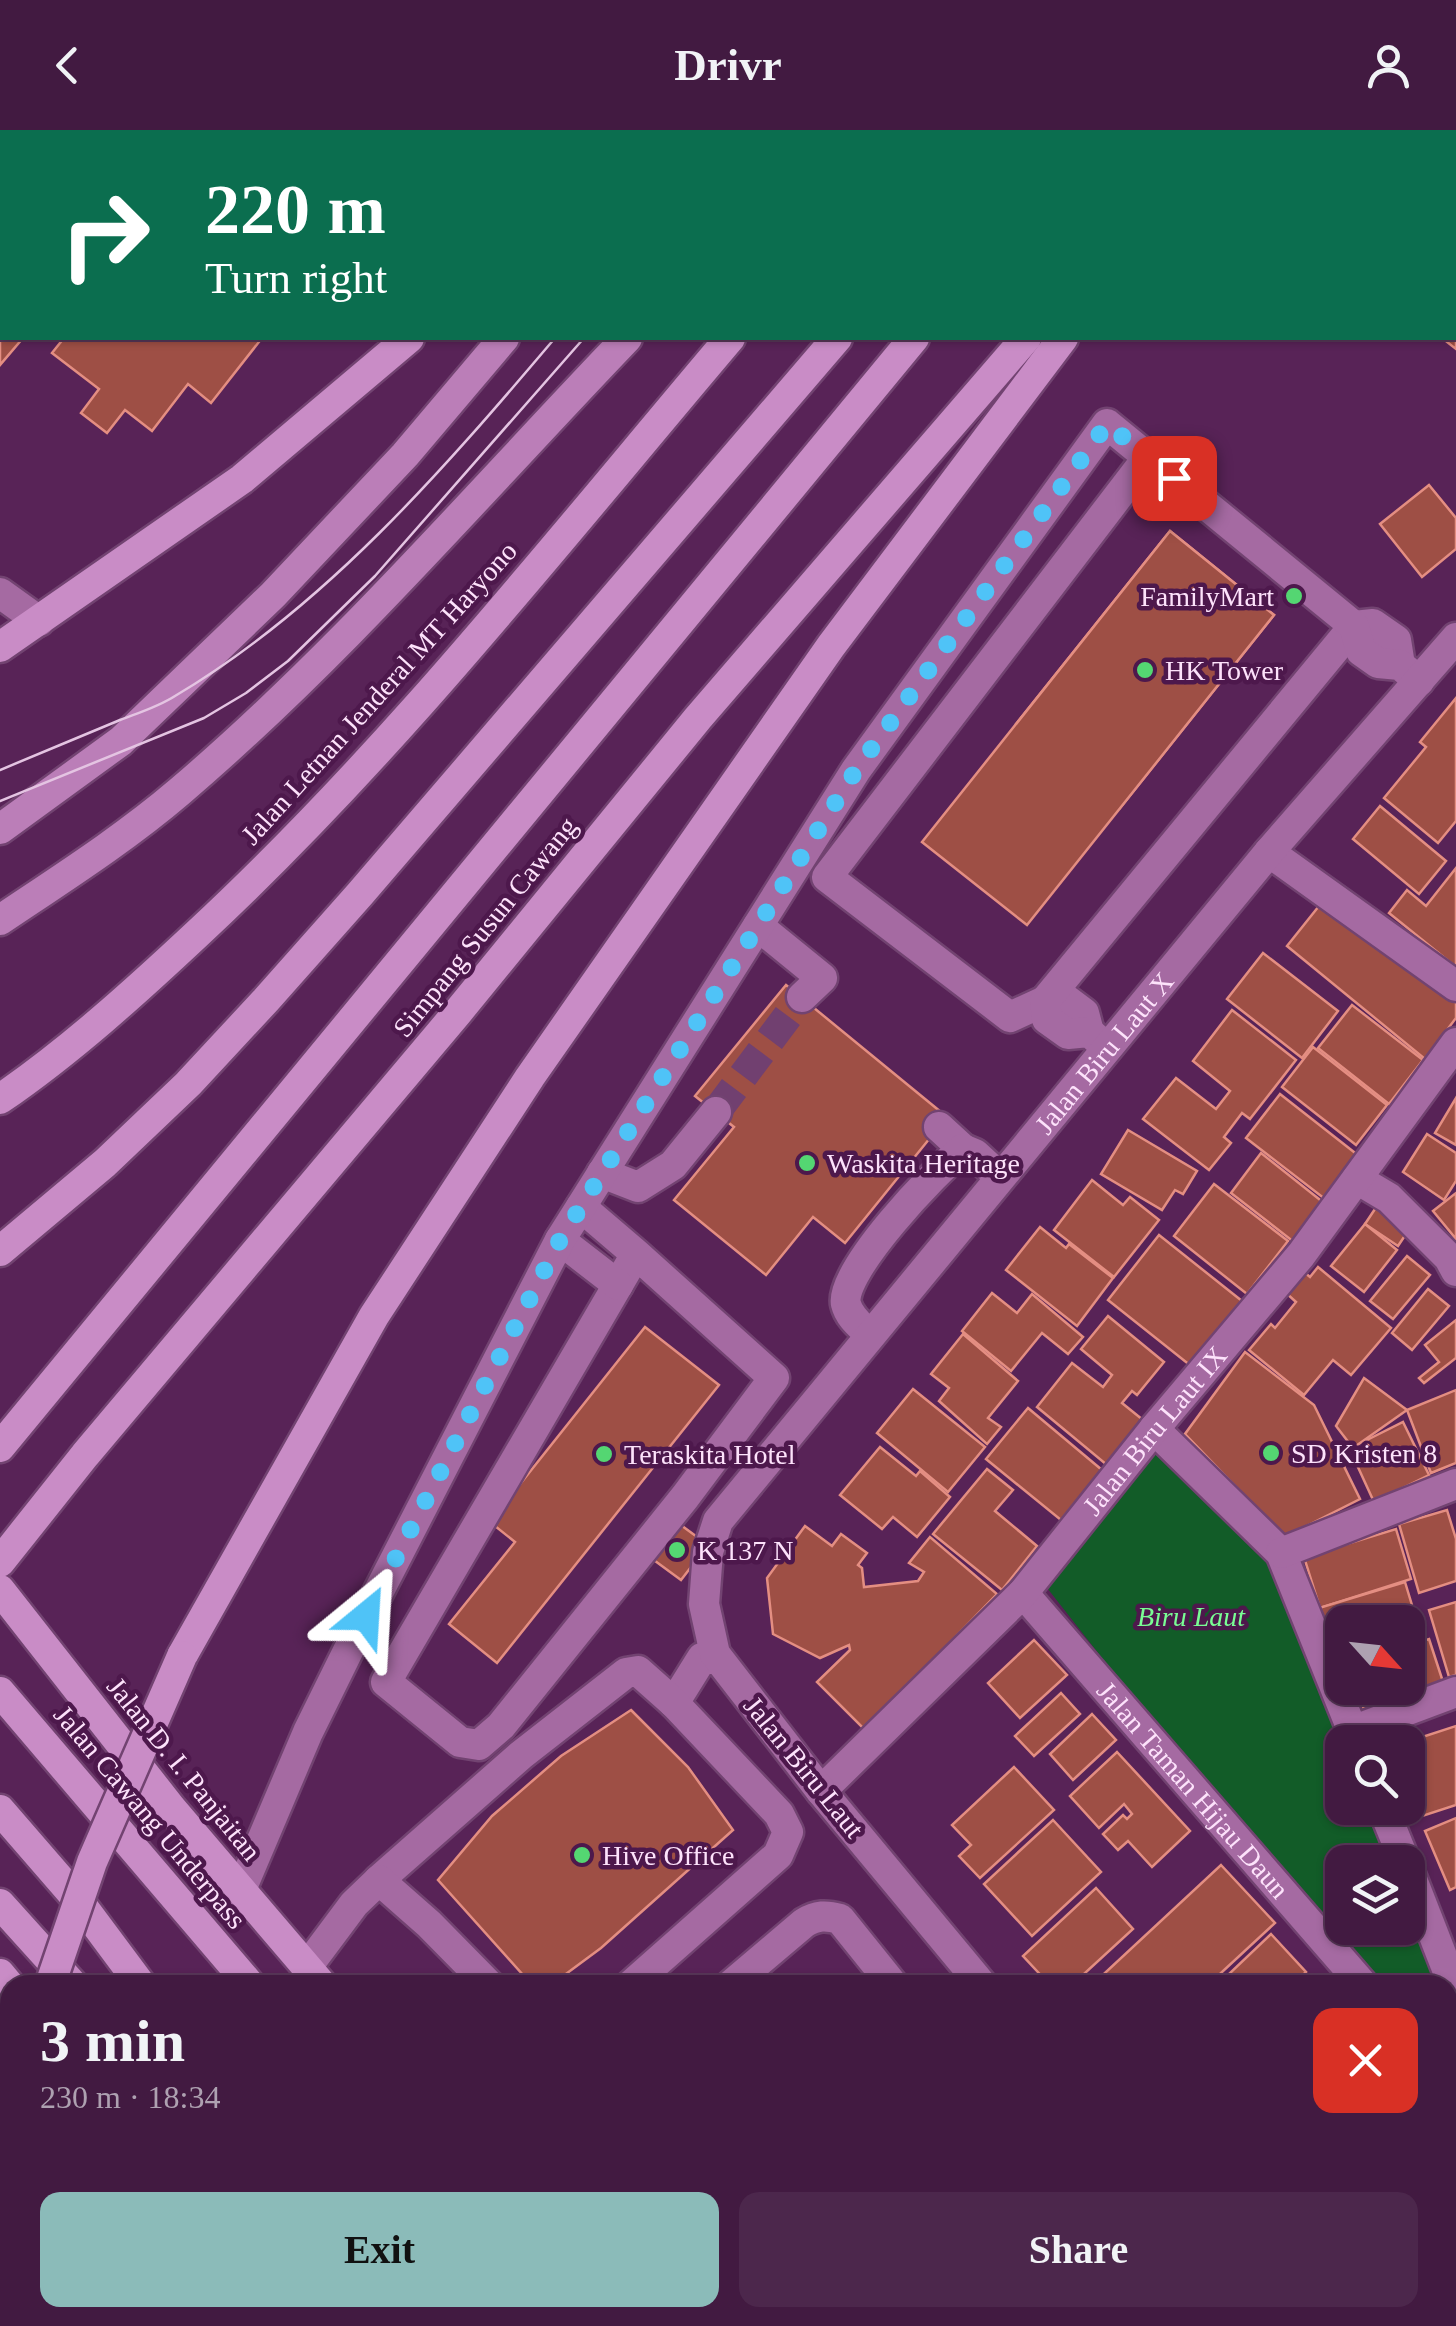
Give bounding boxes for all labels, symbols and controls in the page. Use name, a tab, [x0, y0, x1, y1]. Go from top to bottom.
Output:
icon: back	[40, 38, 95, 93]
icon: person	[1361, 38, 1416, 93]
text: Drivr	[674, 40, 782, 90]
icon: right	[40, 170, 170, 300]
text: 220 m	[205, 171, 386, 248]
text: Turn right	[205, 253, 387, 303]
pin	[1132, 436, 1217, 521]
icon: arrive	[1147, 451, 1202, 506]
street label: Jalan Letnan Jenderal MT Haryono	[235, 535, 523, 851]
place label: FamilyMart	[1140, 581, 1274, 612]
marker: FamilyMart	[1283, 585, 1305, 607]
place label: HK Tower	[1165, 655, 1284, 686]
marker: HK Tower	[1134, 659, 1156, 681]
street label: Simpang Susun Cawang	[387, 811, 583, 1043]
street label: Jalan Biru Laut X	[1028, 966, 1179, 1140]
place label: Waskita Heritage	[827, 1148, 1020, 1179]
marker: Waskita Heritage	[796, 1152, 818, 1174]
street label: Jalan Biru Laut IX	[1076, 1340, 1233, 1521]
place label: SD Kristen 8	[1291, 1438, 1437, 1469]
place label: Teraskita Hotel	[624, 1439, 796, 1470]
marker: SD Kristen 8	[1260, 1442, 1282, 1464]
marker: Teraskita Hotel	[593, 1443, 615, 1465]
place label: K 137 N	[697, 1535, 793, 1566]
marker: K 137 N	[666, 1539, 688, 1561]
position arrow	[314, 1564, 418, 1668]
park label: Biru Laut	[1137, 1601, 1246, 1632]
north arrow	[1325, 1605, 1425, 1705]
map controls	[1325, 1605, 1425, 1945]
street label: Jalan D. I. Panjaitan	[101, 1671, 267, 1867]
street label: Jalan Taman Hijau Daun	[1091, 1675, 1296, 1904]
street label: Jalan Biru Laut	[738, 1690, 871, 1844]
street label: Jalan Cawang Underpass	[48, 1699, 252, 1935]
button: search	[1325, 1725, 1425, 1825]
place label: Hive Office	[602, 1840, 734, 1871]
marker: Hive Office	[571, 1844, 593, 1866]
button: layers	[1325, 1845, 1425, 1945]
text: 3 min	[40, 2008, 185, 2074]
button: close	[1313, 2008, 1418, 2113]
text: 230 m · 18:34	[40, 2079, 220, 2115]
button: Exit	[40, 2192, 719, 2307]
button: Share	[739, 2192, 1418, 2307]

